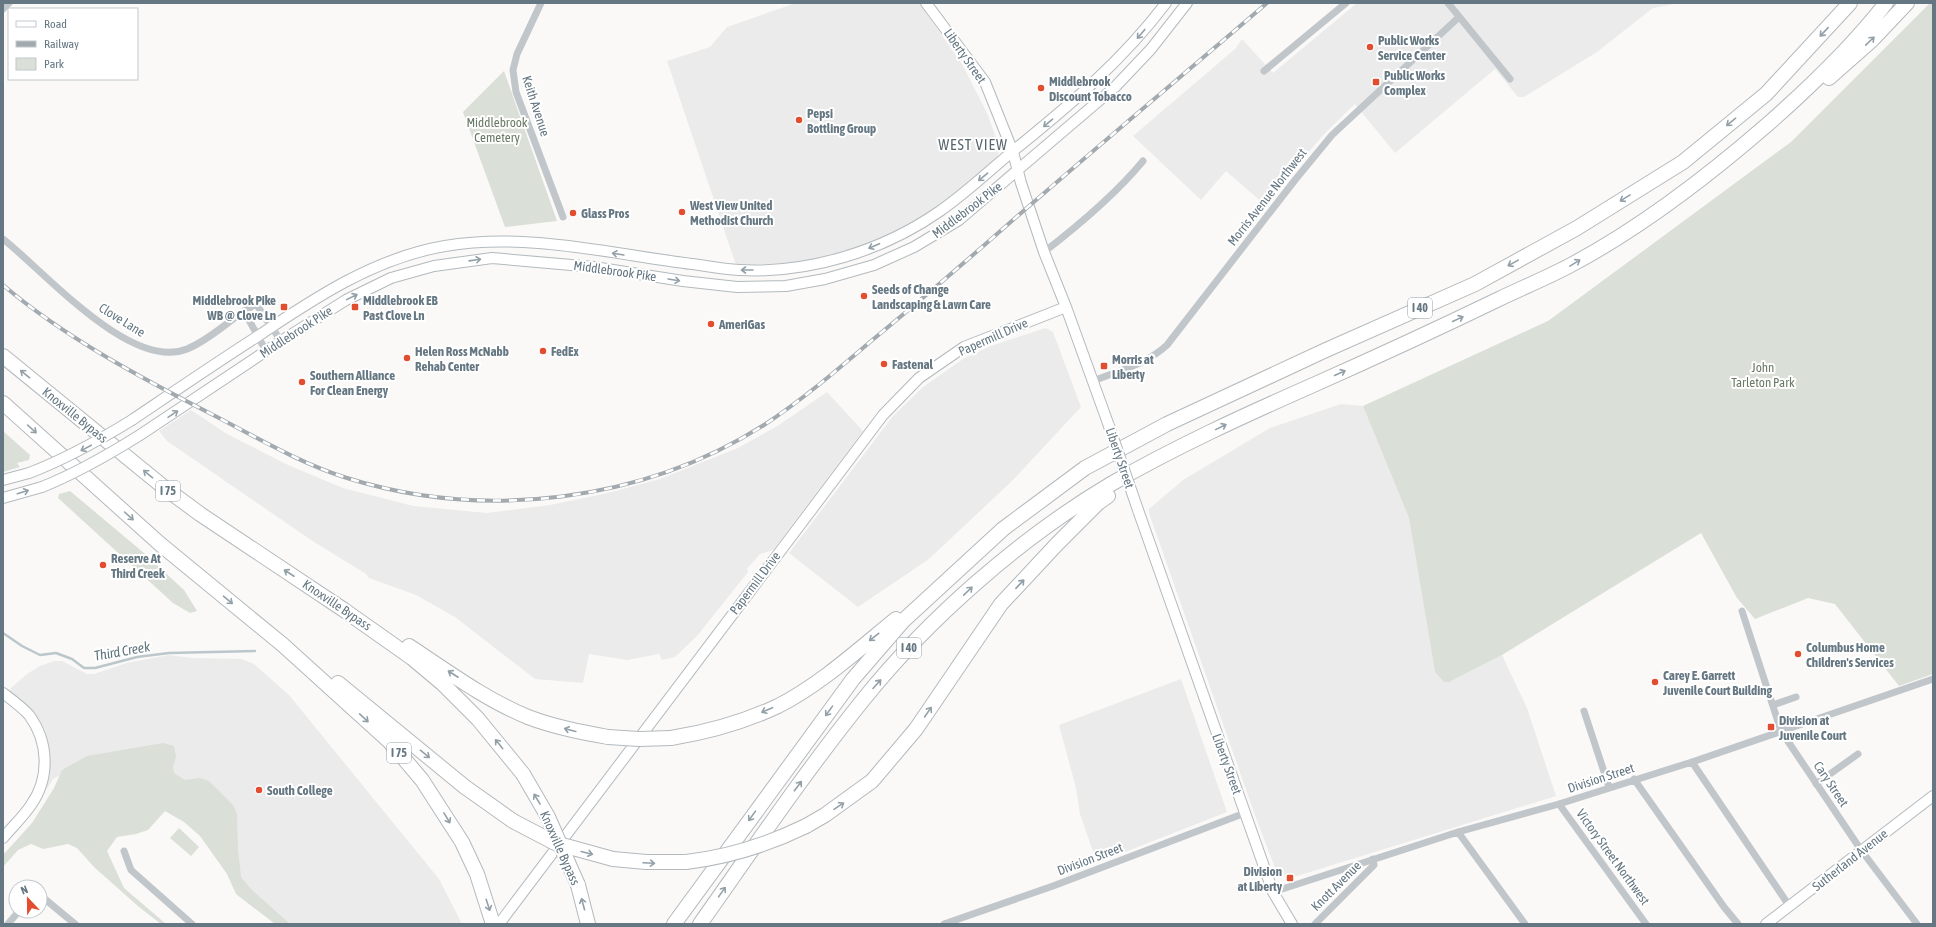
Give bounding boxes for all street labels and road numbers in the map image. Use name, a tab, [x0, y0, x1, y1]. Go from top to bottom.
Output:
street label: Liberty Street	[941, 26, 989, 86]
street label: Keith Avenue	[519, 74, 553, 138]
street label: Morris Avenue Northwest	[1224, 145, 1310, 249]
street label: Middlebrook Pike	[929, 179, 1005, 241]
street label: Middlebrook Pike	[573, 258, 657, 284]
road number: I 40	[1408, 298, 1432, 318]
street label: Clove Lane	[96, 300, 148, 340]
street label: Middlebrook Pike	[257, 303, 335, 361]
street label: Papermill Drive	[956, 315, 1030, 359]
street label: Knoxville Bypass	[39, 384, 111, 446]
street label: Liberty Street	[1103, 426, 1137, 491]
road number: I 75	[156, 481, 180, 501]
street label: Papermill Drive	[727, 549, 783, 617]
street label: Knoxville Bypass	[300, 577, 375, 634]
road number: I 40	[897, 638, 921, 658]
street label: Liberty Street	[1209, 732, 1245, 796]
road number: I 75	[387, 743, 411, 763]
street label: Cary Street	[1810, 759, 1852, 810]
street label: Division Street	[1566, 760, 1636, 796]
street label: Victory Street Northwest	[1573, 806, 1653, 908]
street label: Knoxville Bypass	[537, 809, 583, 888]
street label: Sutherland Avenue	[1809, 826, 1891, 894]
street label: Division Street	[1055, 840, 1125, 878]
street label: Knott Avenue	[1308, 858, 1364, 914]

